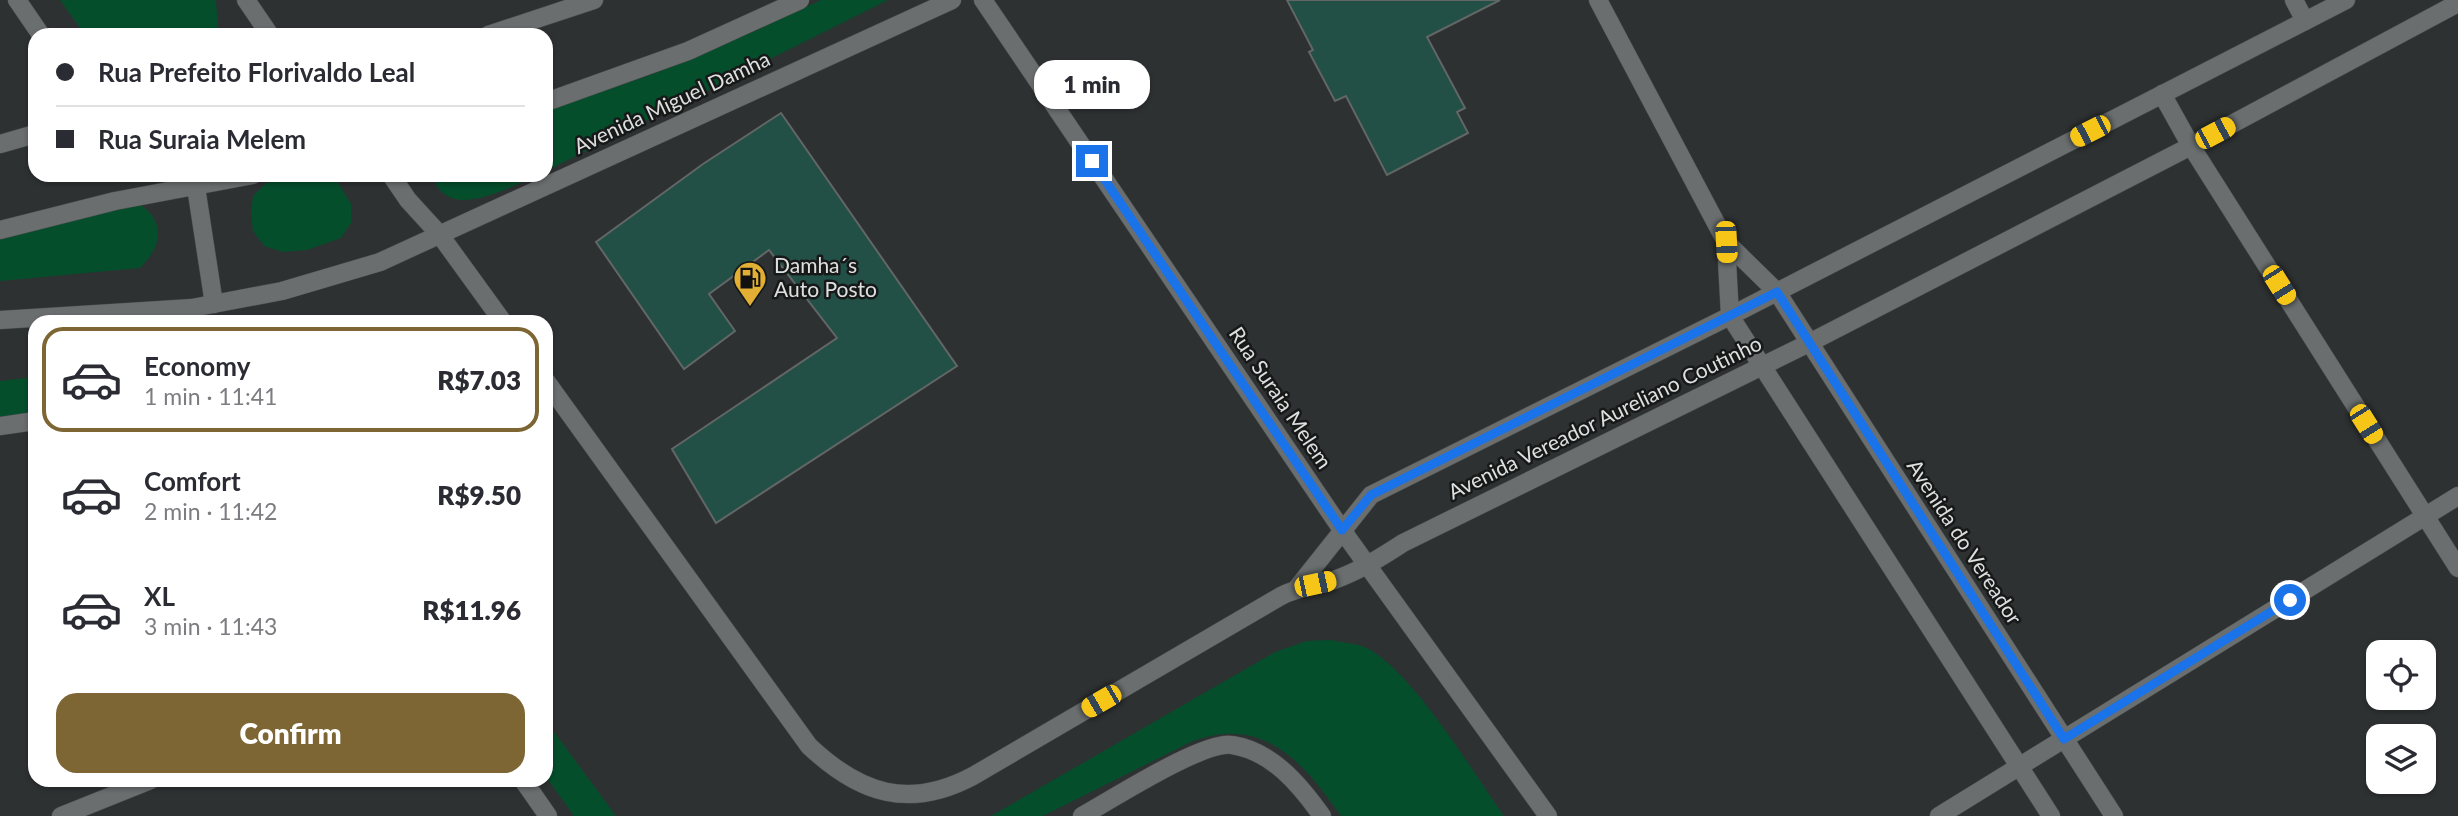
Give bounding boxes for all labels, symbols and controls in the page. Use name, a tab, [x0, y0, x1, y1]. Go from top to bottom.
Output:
street label: Avenida Miguel Damha	[569, 45, 773, 158]
text: Rua Prefeito Florivaldo Leal	[98, 56, 415, 88]
callout: 1 min	[1034, 60, 1150, 108]
text: 1 min	[1063, 70, 1121, 98]
car	[2067, 112, 2114, 150]
car	[2192, 114, 2239, 152]
text: Rua Suraia Melem	[98, 123, 306, 155]
route end	[1076, 145, 1108, 177]
car	[1715, 220, 1738, 264]
place label: Damha´s Auto Posto	[774, 252, 877, 301]
fuel station icon: Damha´s Auto Posto	[731, 259, 769, 308]
car	[2259, 262, 2300, 308]
street label: Rua Suraia Melem	[1225, 322, 1338, 473]
street label: Avenida Vereador Aureliano Coutinho	[1444, 330, 1765, 504]
icon: car	[60, 348, 123, 411]
text: Economy	[144, 350, 250, 382]
text: R$7.03	[437, 364, 521, 396]
text: 1 min · 11:41	[144, 382, 277, 410]
car	[2346, 401, 2387, 447]
street label: Avenida do Vereador	[1903, 454, 2028, 629]
icon: car	[60, 463, 123, 526]
text: Comfort	[144, 465, 241, 497]
text: R$9.50	[437, 479, 521, 511]
text: 2 min · 11:42	[144, 497, 277, 525]
car	[1293, 569, 1338, 599]
icon: car	[60, 578, 123, 641]
text: XL	[144, 580, 175, 612]
route start	[2274, 584, 2306, 616]
text: R$11.96	[422, 594, 521, 626]
text: 3 min · 11:43	[144, 612, 277, 640]
map controls	[2366, 640, 2436, 794]
button: locate	[2366, 640, 2436, 710]
car	[1078, 681, 1125, 721]
button: Confirm	[56, 693, 525, 773]
button: layers	[2366, 724, 2436, 794]

